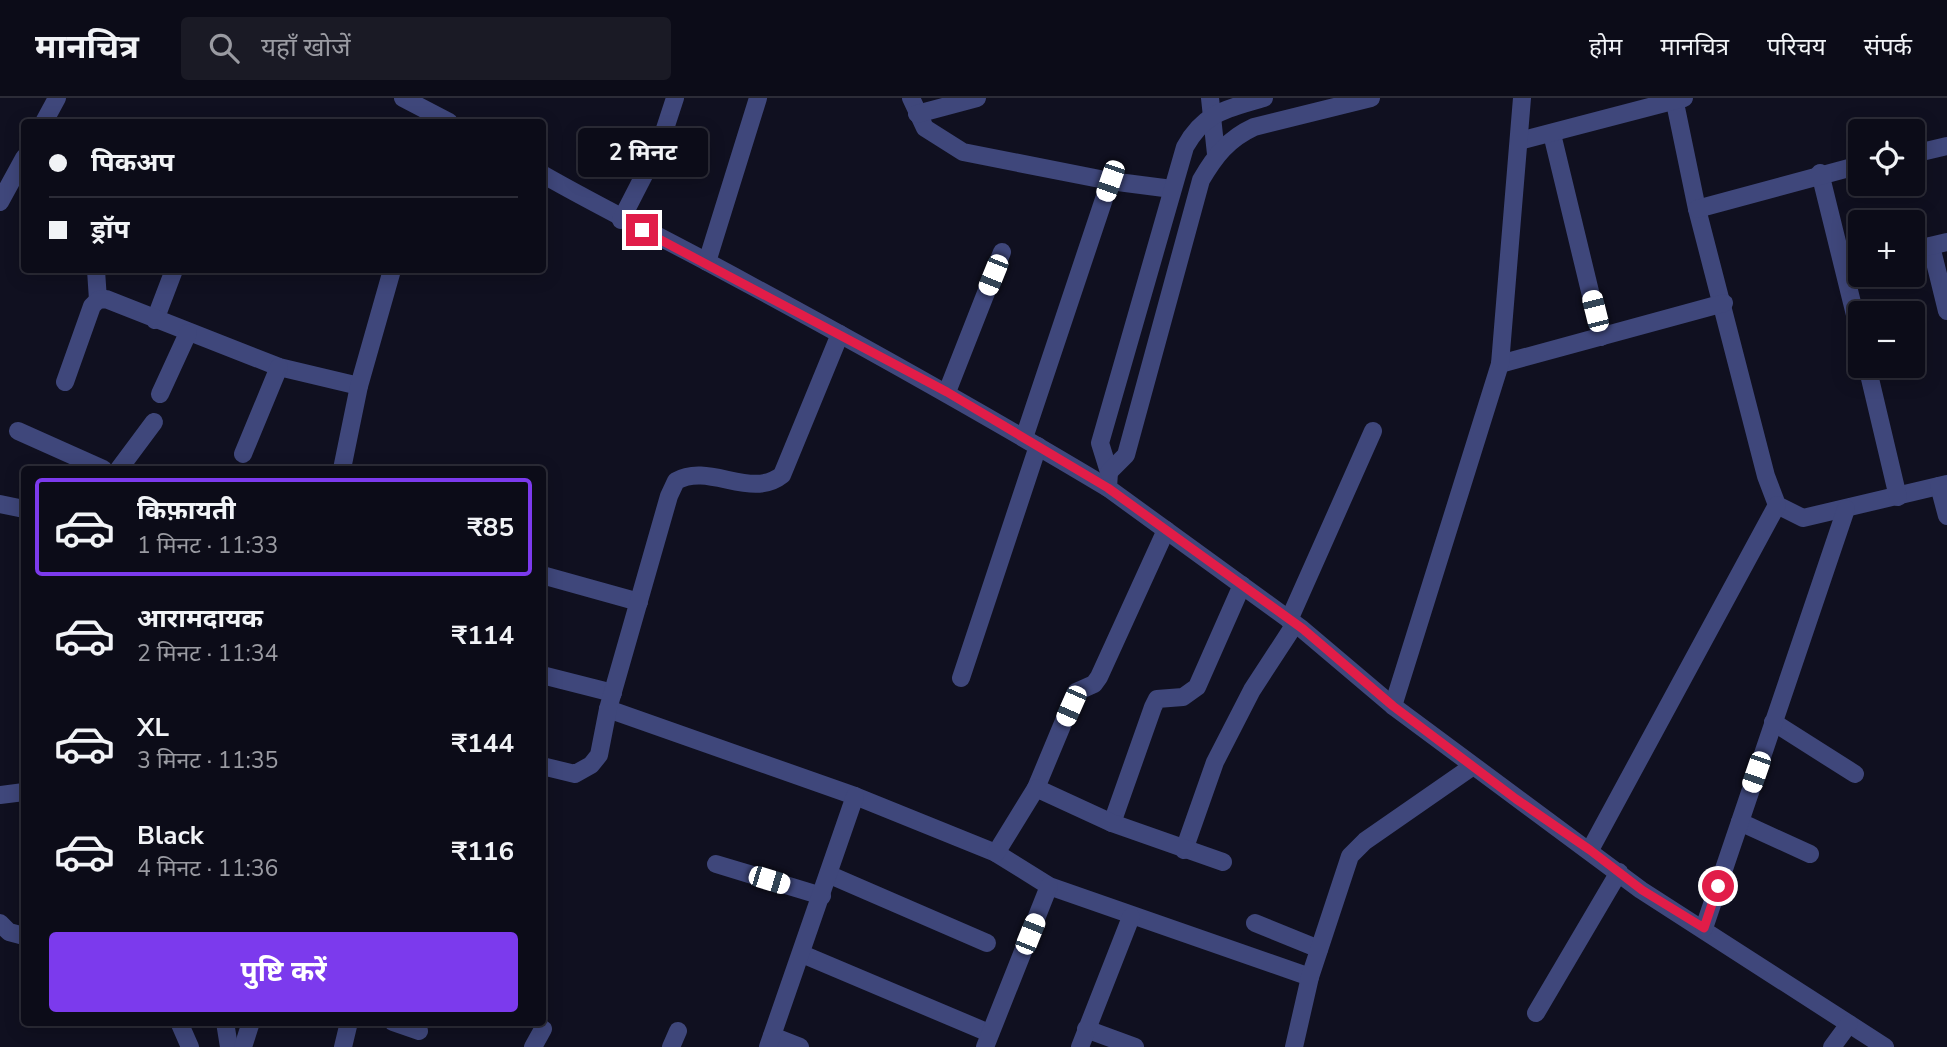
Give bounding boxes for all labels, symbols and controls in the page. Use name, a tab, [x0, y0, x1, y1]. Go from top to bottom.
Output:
search box	[181, 17, 671, 80]
text: मानचित्र	[35, 25, 139, 70]
icon: search	[205, 29, 243, 67]
text: यहाँ खोजें	[261, 30, 351, 65]
text: होम	[1589, 31, 1622, 63]
text: मानचित्र	[1660, 31, 1729, 63]
text: परिचय	[1767, 31, 1826, 63]
text: संपर्क	[1864, 31, 1912, 63]
map controls	[1848, 119, 1925, 378]
button: locate	[1848, 119, 1925, 196]
callout: 2 मिनट	[577, 129, 707, 178]
text: 2 मिनट	[609, 137, 677, 168]
text: पिकअप	[91, 145, 174, 180]
car	[1094, 158, 1127, 204]
button: +	[1848, 210, 1925, 287]
text: ड्रॉप	[91, 212, 129, 247]
route end	[626, 214, 658, 246]
car	[976, 252, 1011, 298]
car	[1580, 288, 1611, 334]
button: −	[1848, 301, 1925, 378]
text: किफ़ायती	[137, 493, 236, 528]
icon: car	[53, 496, 116, 559]
text: ₹85	[467, 510, 514, 545]
text: 1 मिनट · 11:33	[137, 530, 278, 561]
text: आरामदायक	[137, 601, 263, 636]
icon: car	[53, 604, 116, 667]
text: ₹114	[452, 618, 514, 653]
text: 2 मिनट · 11:34	[137, 638, 278, 669]
car	[1053, 683, 1090, 729]
text: XL	[137, 710, 169, 745]
icon: car	[53, 712, 116, 775]
text: ₹144	[452, 726, 514, 761]
text: 3 मिनट · 11:35	[137, 745, 278, 776]
car	[1740, 749, 1773, 795]
text: Black	[137, 818, 204, 853]
icon: car	[53, 820, 116, 883]
text: ₹116	[452, 834, 514, 869]
text: 4 मिनट · 11:36	[137, 853, 278, 884]
car	[746, 864, 793, 896]
route start	[1702, 870, 1734, 902]
car	[1013, 911, 1048, 957]
button: पुष्टि करें	[49, 932, 518, 1012]

